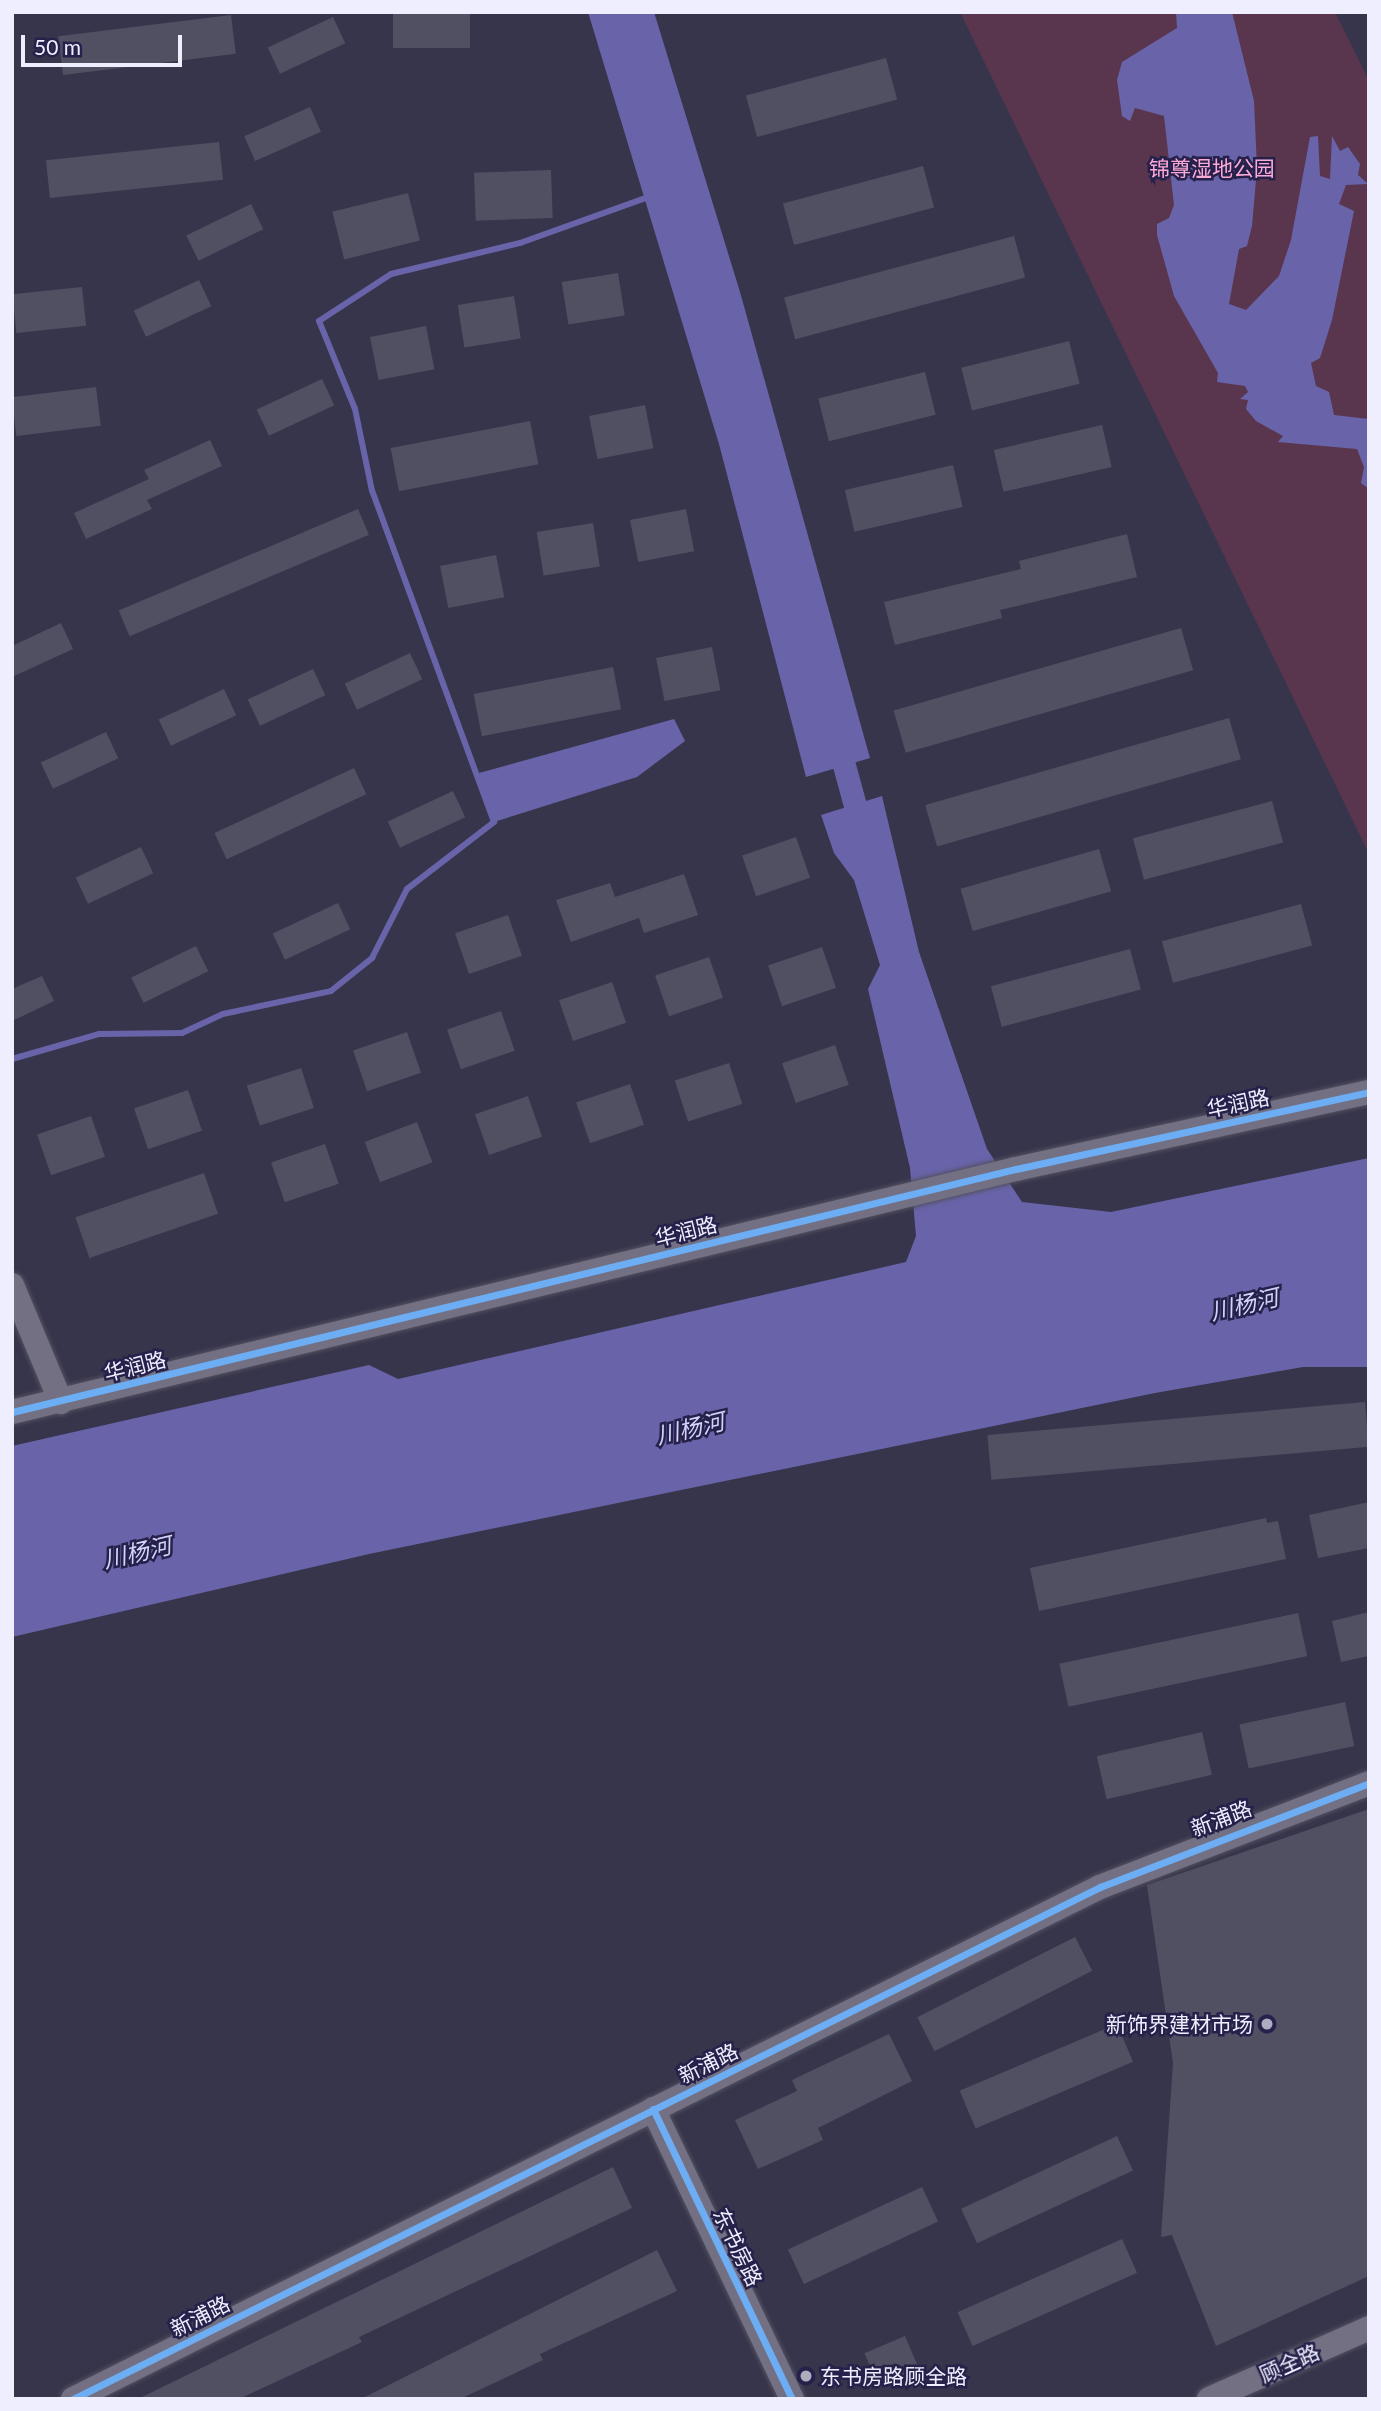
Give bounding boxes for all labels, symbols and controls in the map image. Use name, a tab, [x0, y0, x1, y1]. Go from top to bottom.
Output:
scale bar	[24, 21, 186, 65]
text: 50 m	[34, 34, 81, 59]
park label: 锦尊湿地公园	[1149, 155, 1275, 181]
street label: 华润路	[1205, 1084, 1271, 1122]
street label: 华润路	[652, 1211, 720, 1251]
water label: 川杨河	[1207, 1283, 1281, 1325]
street label: 华润路	[101, 1346, 169, 1386]
water label: 川杨河	[653, 1407, 727, 1449]
water label: 川杨河	[100, 1531, 174, 1573]
street label: 新浦路	[1187, 1795, 1255, 1841]
place label: 新饰界建材市场	[1106, 2011, 1253, 2037]
marker: 新饰界建材市场	[1259, 2016, 1275, 2032]
street label: 新浦路	[674, 2038, 742, 2088]
street label: 东书房路	[708, 2204, 768, 2290]
street label: 新浦路	[166, 2290, 234, 2342]
street label: 顾全路	[1255, 2339, 1323, 2387]
place label: 东书房路顾全路	[820, 2363, 967, 2389]
marker: 东书房路顾全路	[798, 2368, 814, 2384]

